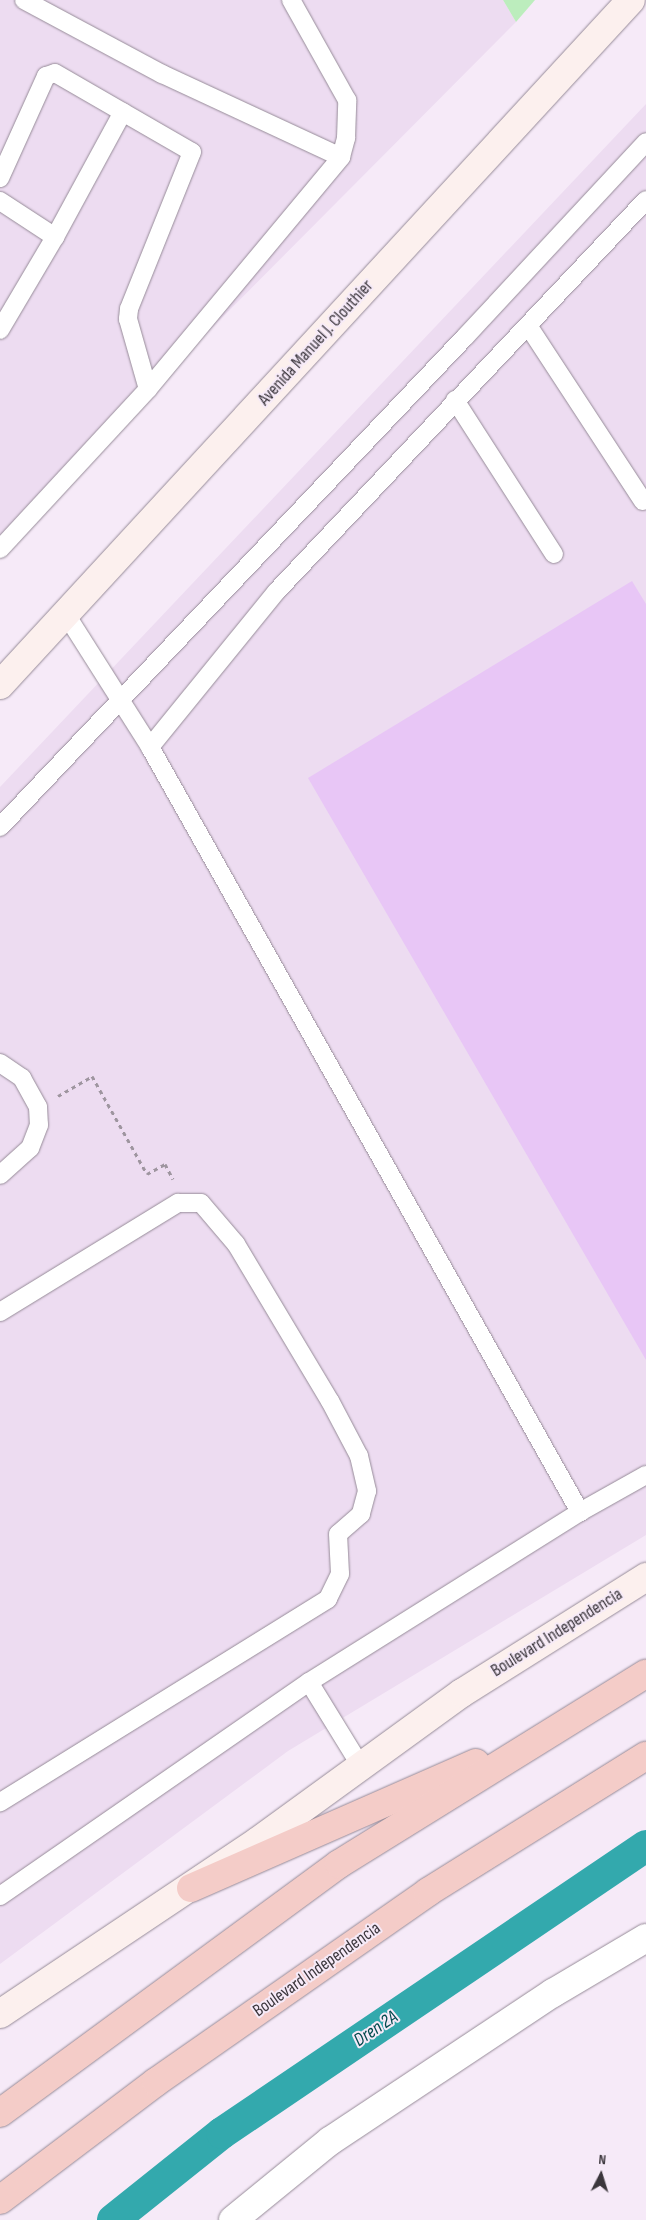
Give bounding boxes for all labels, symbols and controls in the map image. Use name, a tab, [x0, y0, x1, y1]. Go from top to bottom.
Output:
street label: Avenida Manuel J. Clouthier	[254, 276, 378, 410]
street label: Boulevard Independencia	[487, 1584, 627, 1682]
street label: Boulevard Independencia	[249, 1918, 385, 2022]
water label: Dren 2A	[350, 2006, 402, 2052]
north arrow	[576, 2150, 626, 2200]
text: N	[598, 2151, 607, 2168]

